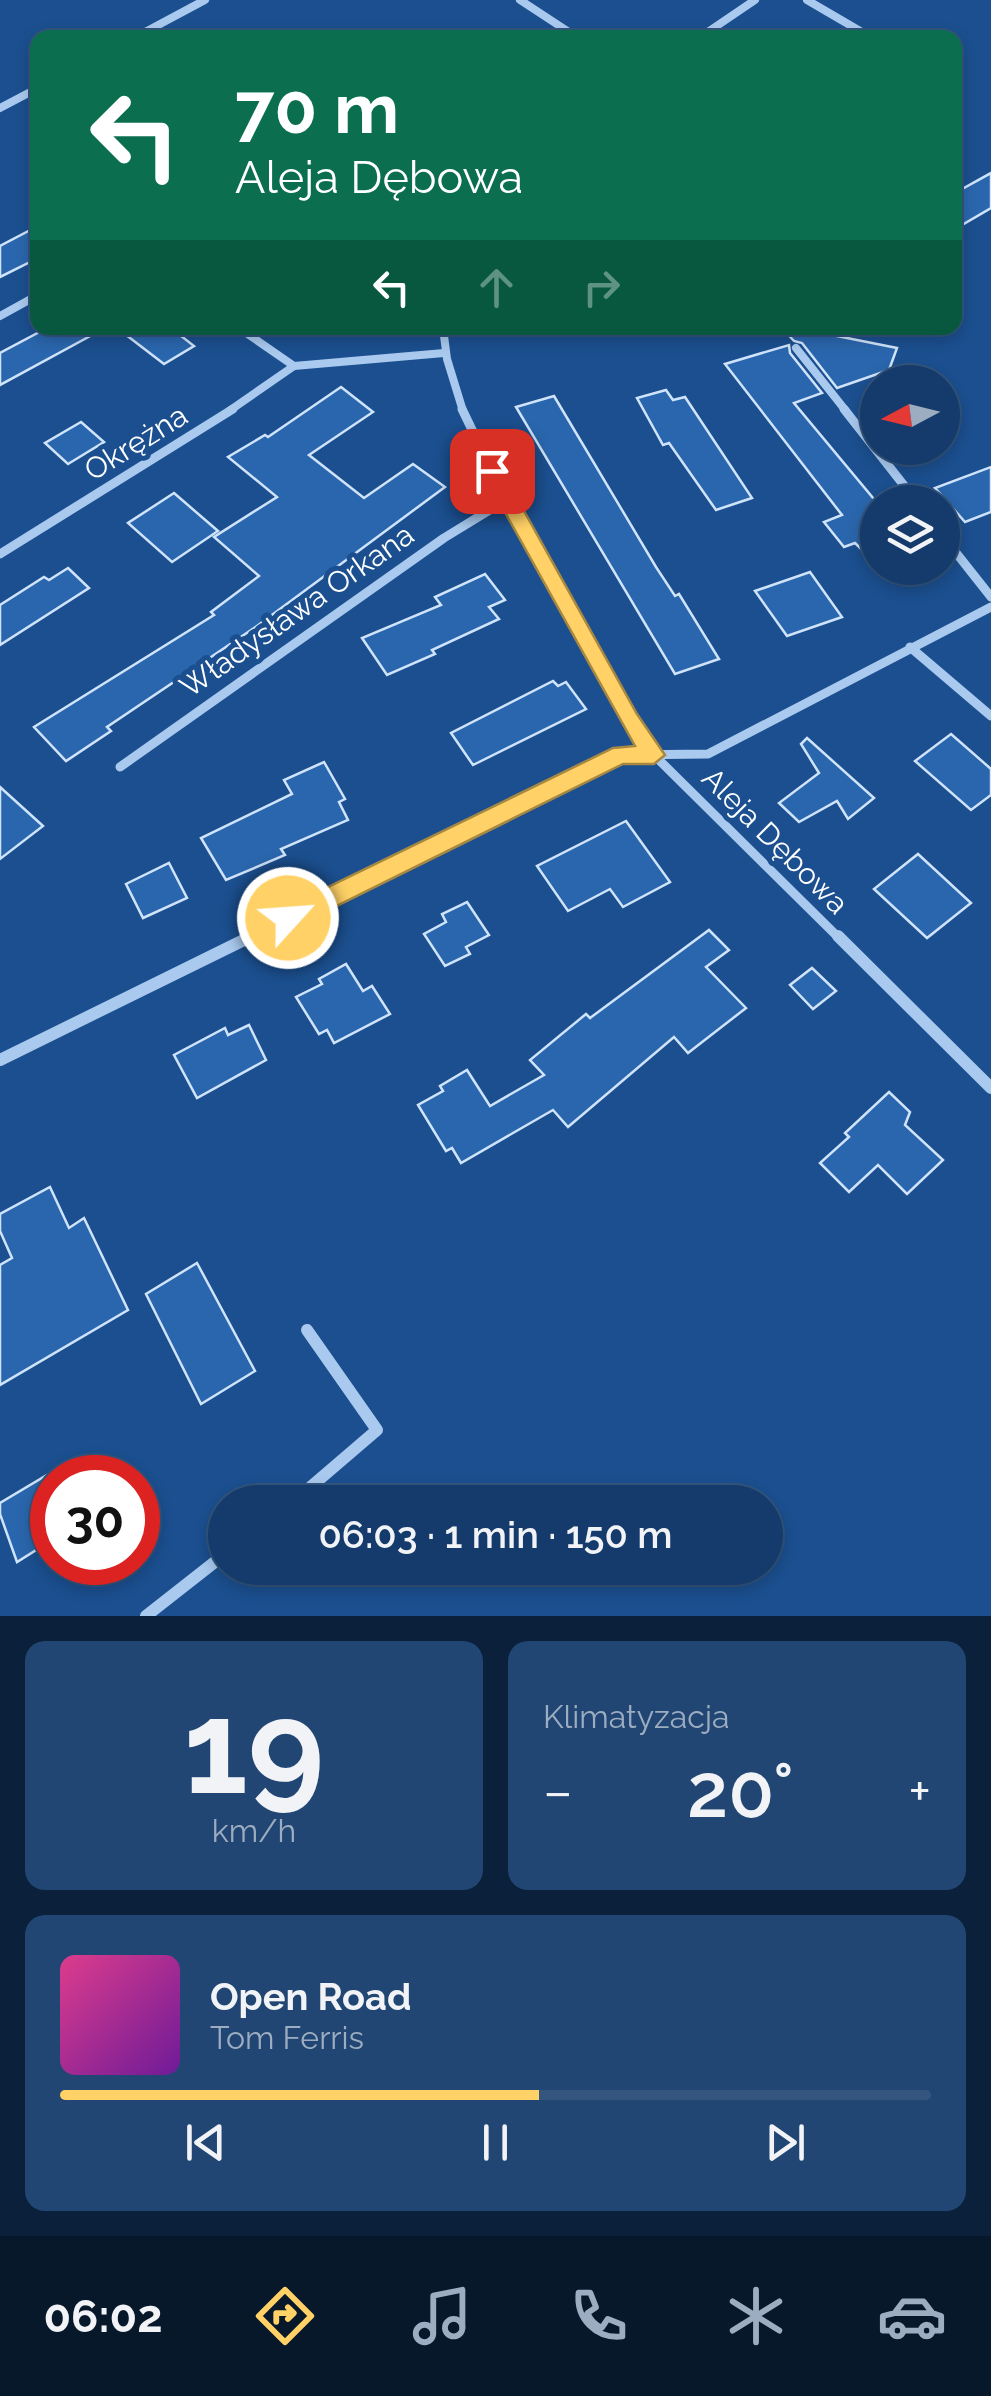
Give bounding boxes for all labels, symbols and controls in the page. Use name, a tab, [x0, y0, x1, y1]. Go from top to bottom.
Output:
text: 70 m	[235, 67, 399, 149]
icon: left	[70, 70, 200, 200]
text: Aleja Dębowa	[235, 151, 523, 204]
icon: left	[364, 260, 419, 315]
icon: ahead	[469, 260, 524, 315]
icon: right	[574, 260, 629, 315]
north arrow	[860, 365, 960, 465]
map controls	[860, 365, 960, 585]
street label: Okrężna	[78, 397, 194, 488]
pin	[450, 429, 535, 514]
icon: arrive	[465, 444, 520, 499]
button: layers	[860, 485, 960, 585]
street label: Władysława Orkana	[173, 517, 420, 704]
street label: Aleja Dębowa	[695, 760, 856, 921]
position arrow	[236, 866, 340, 970]
speed limit sign: 30	[30, 1455, 160, 1585]
text: 06:03 · 1 min · 150 m	[319, 1512, 672, 1557]
text: 19	[184, 1671, 324, 1823]
text: Klimatyzacja	[543, 1698, 729, 1735]
text: 20°	[687, 1746, 794, 1835]
text: −	[543, 1759, 573, 1824]
text: +	[908, 1759, 931, 1824]
text: km/h	[212, 1812, 296, 1849]
text: Open Road	[210, 1974, 411, 2019]
text: Tom Ferris	[210, 2019, 364, 2056]
icon: previous	[178, 2115, 233, 2170]
icon: pause	[468, 2115, 523, 2170]
icon: next	[758, 2115, 813, 2170]
icon: directions	[250, 2281, 320, 2351]
icon: music	[407, 2281, 477, 2351]
icon: phone	[564, 2281, 634, 2351]
icon: climate	[721, 2281, 791, 2351]
icon: car	[877, 2281, 947, 2351]
text: 06:02	[43, 2290, 163, 2343]

